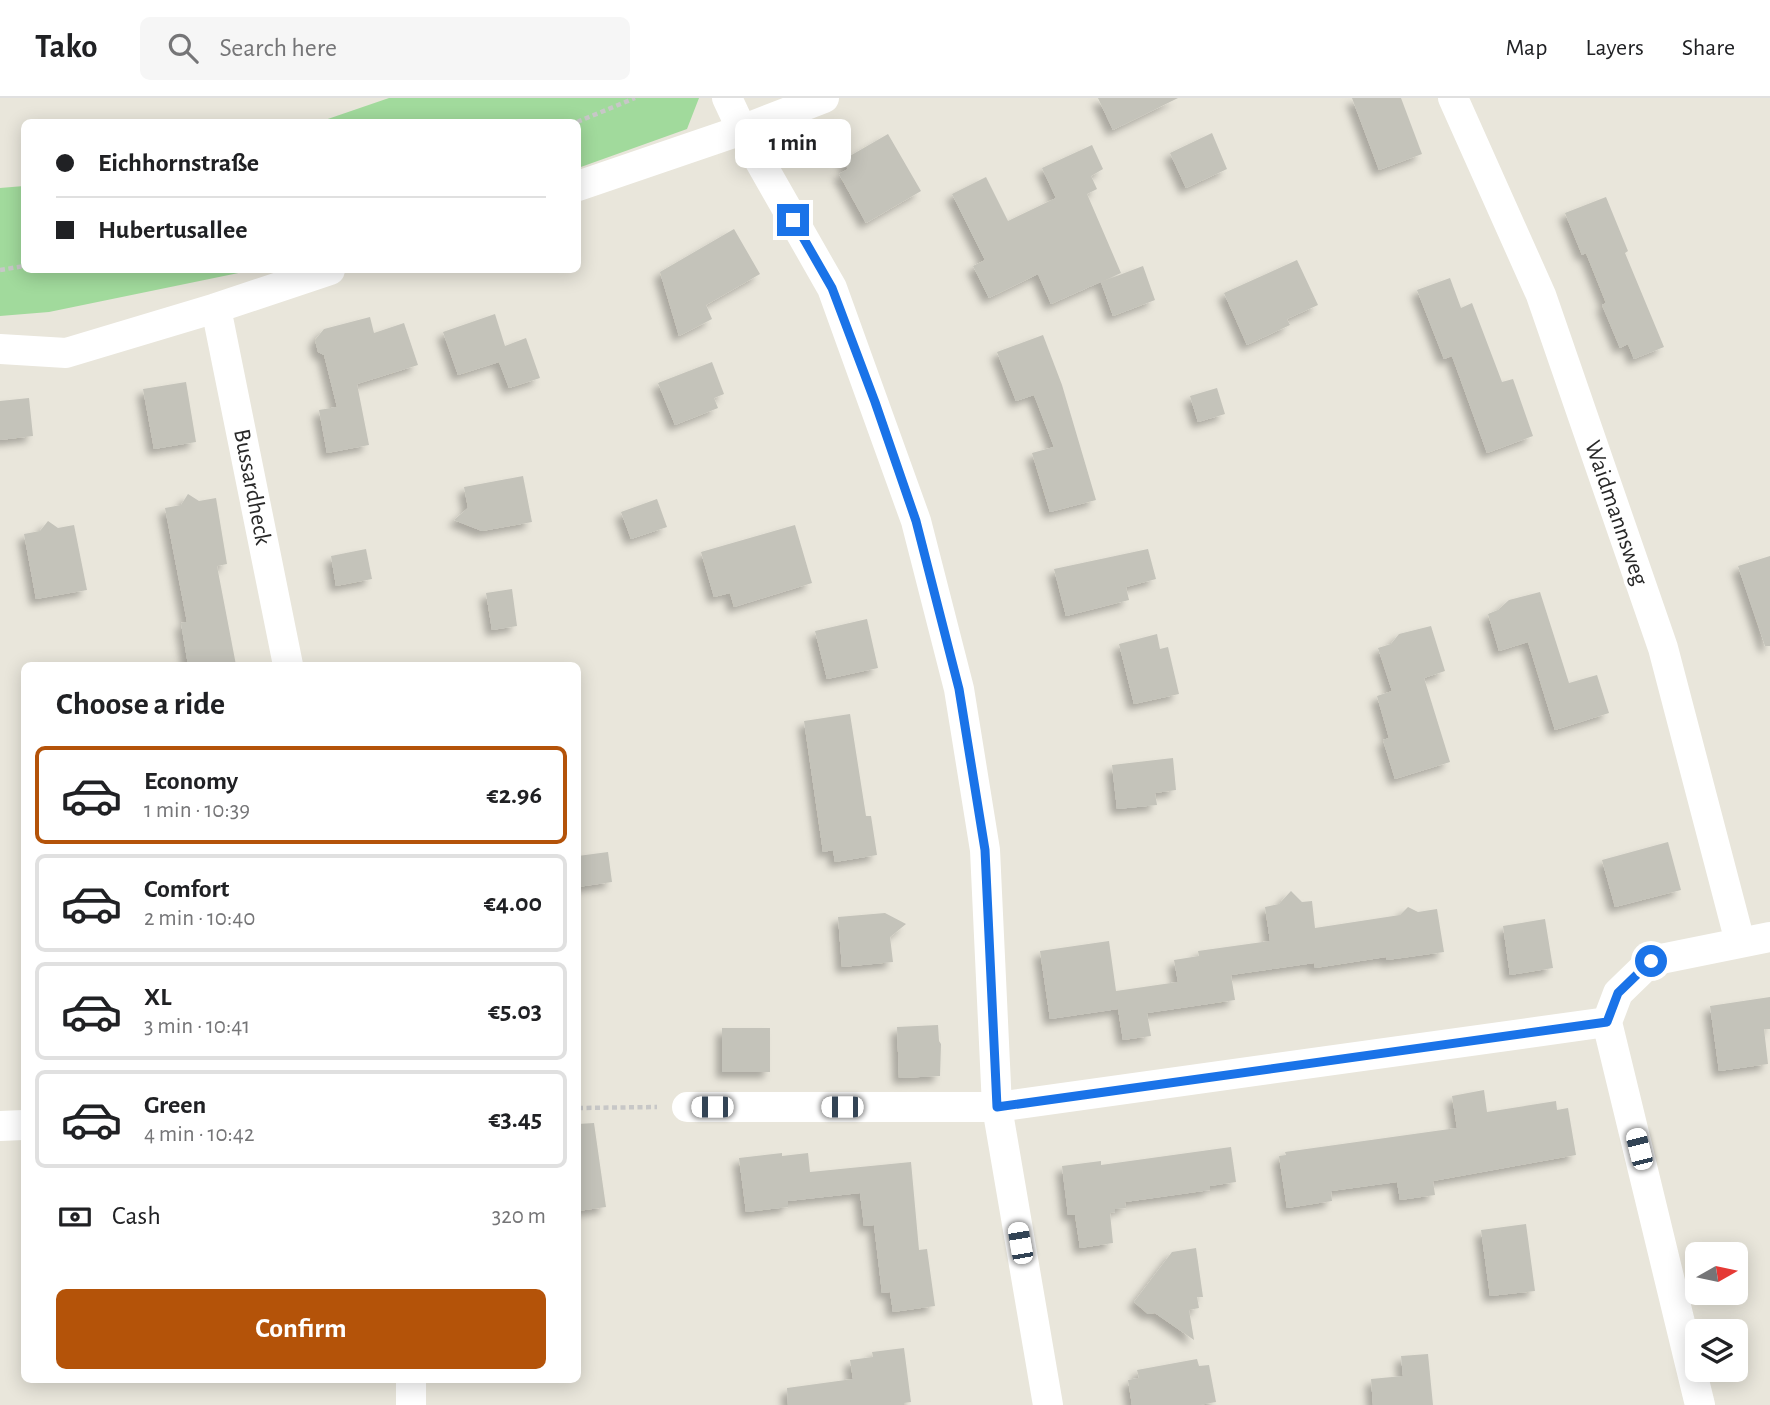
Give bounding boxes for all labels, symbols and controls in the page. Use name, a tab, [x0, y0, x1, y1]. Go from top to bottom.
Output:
search box	[140, 17, 630, 80]
icon: search	[164, 29, 202, 67]
text: Tako	[35, 31, 98, 64]
text: Search here	[220, 35, 337, 61]
text: Map	[1505, 36, 1547, 60]
text: Layers	[1585, 36, 1644, 60]
text: Share	[1682, 36, 1735, 60]
callout: 1 min	[735, 118, 851, 167]
text: 1 min	[769, 132, 817, 155]
text: Eichhornstraße	[98, 150, 259, 176]
route end	[777, 204, 809, 236]
text: Hubertusallee	[98, 217, 248, 243]
street label: Bussardheck	[229, 427, 275, 547]
street label: Waidmannsweg	[1580, 438, 1652, 589]
text: Choose a ride	[56, 688, 225, 720]
icon: car	[60, 764, 123, 827]
text: Economy	[144, 768, 238, 794]
text: €2.96	[487, 782, 542, 808]
text: 1 min · 10:39	[144, 799, 250, 822]
icon: car	[60, 872, 123, 935]
text: Comfort	[144, 876, 229, 902]
text: €4.00	[484, 890, 542, 916]
text: 2 min · 10:40	[144, 907, 255, 930]
route start	[1635, 945, 1667, 977]
icon: car	[60, 980, 123, 1043]
text: XL	[144, 984, 171, 1010]
text: €5.03	[488, 998, 542, 1024]
text: 3 min · 10:41	[144, 1015, 250, 1038]
icon: car	[60, 1088, 123, 1151]
text: Green	[144, 1092, 206, 1118]
car	[692, 1097, 734, 1118]
car	[822, 1097, 864, 1118]
text: €3.45	[488, 1106, 542, 1132]
text: 4 min · 10:42	[144, 1123, 254, 1146]
car	[1624, 1126, 1655, 1172]
icon: cash	[56, 1198, 94, 1236]
text: Cash	[112, 1203, 161, 1229]
text: 320 m	[492, 1205, 546, 1228]
car	[1007, 1220, 1034, 1266]
north arrow	[1685, 1242, 1748, 1306]
map controls	[1685, 1242, 1748, 1382]
button: Confirm	[56, 1289, 546, 1369]
button: layers	[1685, 1319, 1748, 1382]

